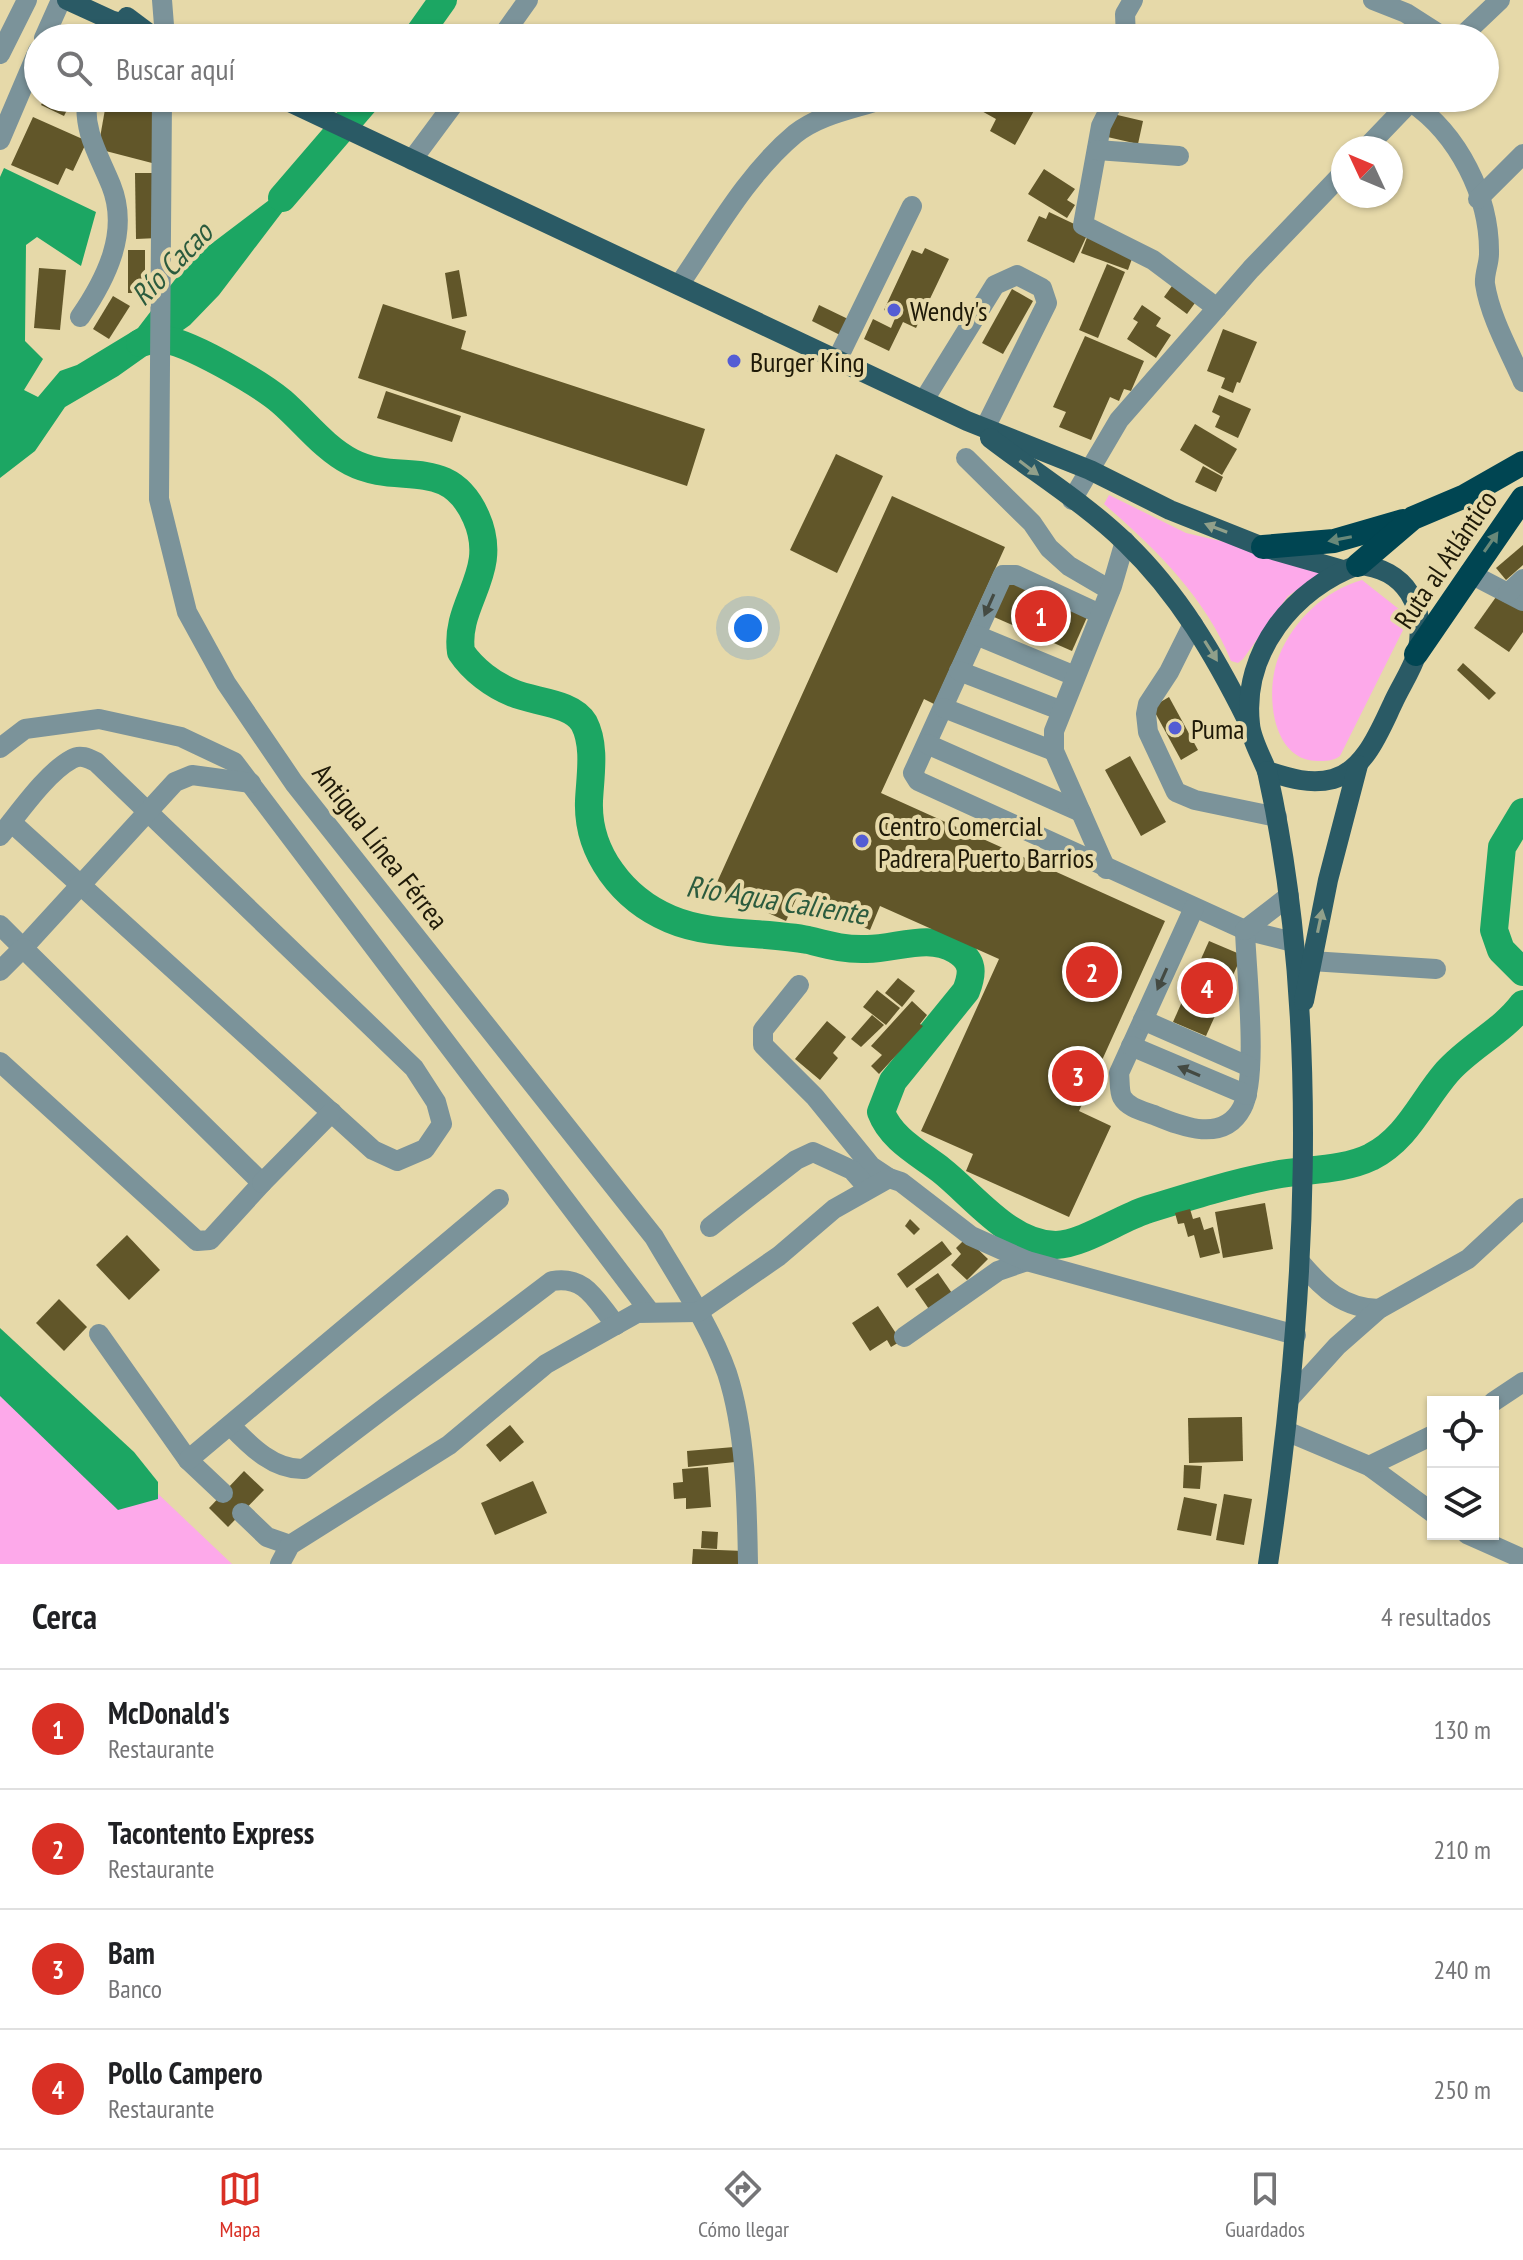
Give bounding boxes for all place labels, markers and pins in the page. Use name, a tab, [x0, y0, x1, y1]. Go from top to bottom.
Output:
place label: Wendy's	[910, 292, 987, 329]
marker: Wendy's	[885, 301, 903, 319]
place label: Burger King	[750, 343, 865, 380]
marker: Burger King	[725, 352, 743, 370]
pin: 1	[1015, 586, 1067, 646]
place label: Puma	[1191, 710, 1244, 747]
marker: Puma	[1166, 719, 1184, 737]
place label: Centro Comercial Padrera Puerto Barrios	[878, 807, 1094, 876]
marker: Centro Comercial Padrera Puerto Barrios	[853, 832, 871, 850]
pin: 2	[1066, 942, 1118, 1002]
pin: 4	[1181, 958, 1233, 1018]
pin: 3	[1052, 1046, 1104, 1106]

